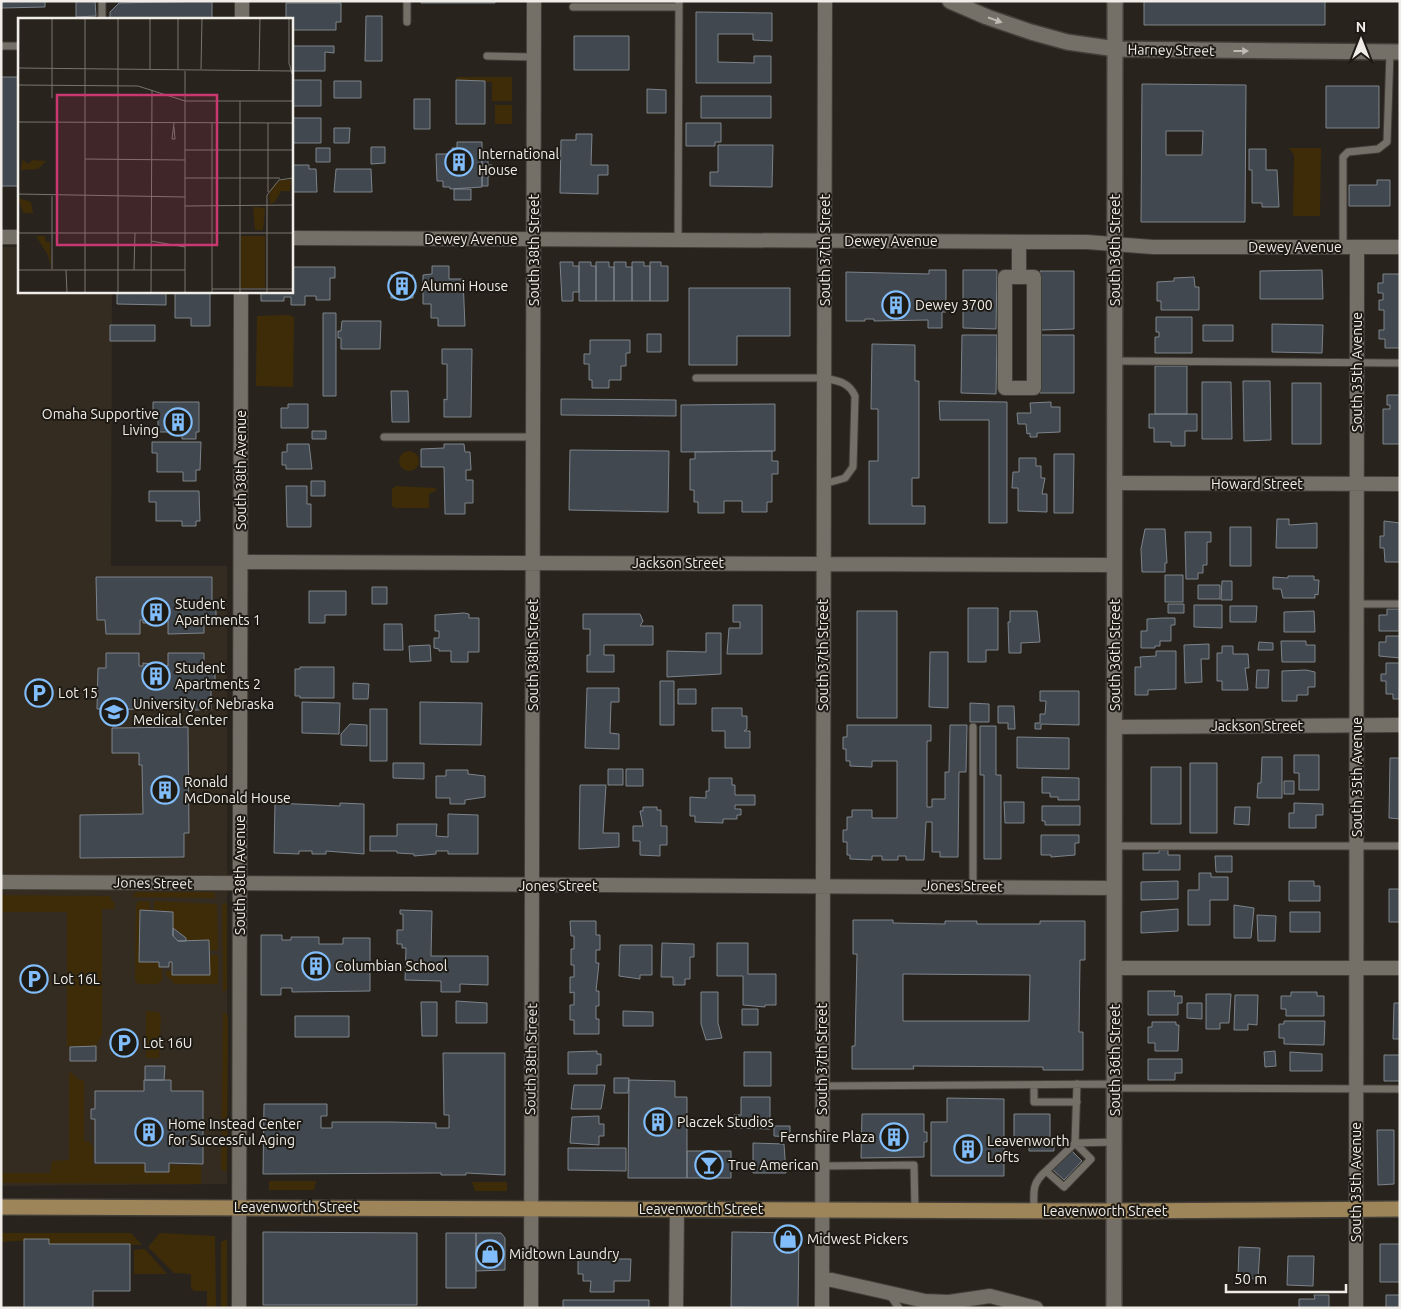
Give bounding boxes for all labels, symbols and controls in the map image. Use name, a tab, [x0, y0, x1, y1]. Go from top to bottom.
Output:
north arrow	[1336, 15, 1386, 65]
one-way arrow	[988, 16, 1003, 24]
inset map	[18, 18, 292, 292]
text: N	[1356, 19, 1366, 35]
street label: Harney Street	[1127, 41, 1215, 59]
one-way arrow	[1234, 47, 1250, 55]
place label: International House	[478, 146, 560, 178]
building icon: International House	[444, 147, 474, 177]
street label: South 38th Street	[526, 194, 542, 306]
street label: South 37th Street	[817, 194, 833, 306]
street label: South 36th Street	[1107, 194, 1123, 306]
street label: Dewey Avenue	[424, 231, 518, 247]
street label: Dewey Avenue	[844, 233, 938, 249]
street label: Dewey Avenue	[1248, 239, 1342, 255]
building icon: Alumni House	[387, 271, 417, 301]
place label: Alumni House	[421, 278, 508, 294]
building icon: Dewey 3700	[881, 290, 911, 320]
place label: Dewey 3700	[915, 297, 993, 313]
street label: South 35th Avenue	[1349, 312, 1365, 432]
place label: Omaha Supportive Living	[42, 406, 159, 438]
building icon: Omaha Supportive Living	[163, 407, 193, 437]
street label: South 38th Avenue	[233, 410, 249, 530]
street label: Howard Street	[1211, 476, 1303, 492]
street label: Jackson Street	[632, 555, 725, 571]
place label: Student Apartments 1	[175, 596, 261, 628]
building icon: Student Apartments 1	[141, 597, 171, 627]
street label: South 38th Street	[525, 599, 541, 711]
street label: South 37th Street	[815, 599, 831, 711]
street label: South 36th Street	[1107, 599, 1123, 711]
place label: Student Apartments 2	[175, 660, 261, 692]
building icon: Student Apartments 2	[141, 661, 171, 691]
parking icon: Lot 15	[24, 678, 54, 708]
place label: Lot 15	[58, 685, 98, 701]
place label: University of Nebraska Medical Center	[133, 696, 274, 728]
school or university icon: University of Nebraska Medical Center	[99, 697, 129, 727]
street label: South 35th Avenue	[1349, 717, 1365, 837]
street label: Jackson Street	[1211, 718, 1304, 734]
place label: Ronald McDonald House	[184, 774, 291, 806]
building icon: Ronald McDonald House	[150, 775, 180, 805]
street label: South 38th Avenue	[232, 815, 248, 935]
street label: Jones Street	[113, 874, 193, 892]
street label: Jones Street	[923, 877, 1003, 895]
street label: Jones Street	[518, 878, 598, 894]
building icon: Columbian School	[301, 951, 331, 981]
place label: Columbian School	[335, 958, 448, 974]
parking icon: Lot 16L	[19, 964, 49, 994]
place label: Lot 16L	[53, 971, 100, 987]
street label: South 38th Street	[522, 1002, 540, 1115]
street label: South 37th Street	[814, 1003, 830, 1115]
street label: South 36th Street	[1107, 1004, 1123, 1116]
parking icon: Lot 16U	[109, 1028, 139, 1058]
place label: Lot 16U	[143, 1035, 192, 1051]
building icon: Placzek Studios	[643, 1107, 673, 1137]
place label: Placzek Studios	[677, 1114, 774, 1130]
place label: Home Instead Center for Successful Aging	[168, 1116, 302, 1148]
building icon: Home Instead Center for Successful Aging	[134, 1117, 164, 1147]
building icon: Fernshire Plaza	[879, 1122, 909, 1152]
street label: South 35th Avenue	[1348, 1122, 1364, 1242]
place label: Fernshire Plaza	[780, 1129, 875, 1145]
place label: Leavenworth Lofts	[987, 1133, 1069, 1165]
building icon: Leavenworth Lofts	[953, 1134, 983, 1164]
bar icon: True American	[694, 1150, 724, 1180]
place label: True American	[728, 1157, 819, 1173]
street label: Leavenworth Street	[234, 1199, 359, 1215]
street label: Leavenworth Street	[639, 1201, 764, 1217]
street label: Leavenworth Street	[1043, 1203, 1168, 1219]
shop icon: Midwest Pickers	[773, 1224, 803, 1254]
place label: Midwest Pickers	[807, 1231, 908, 1247]
shop icon: Midtown Laundry	[475, 1239, 505, 1269]
place label: Midtown Laundry	[509, 1246, 620, 1262]
scale bar	[1226, 1262, 1346, 1294]
text: 50 m	[1234, 1270, 1267, 1287]

